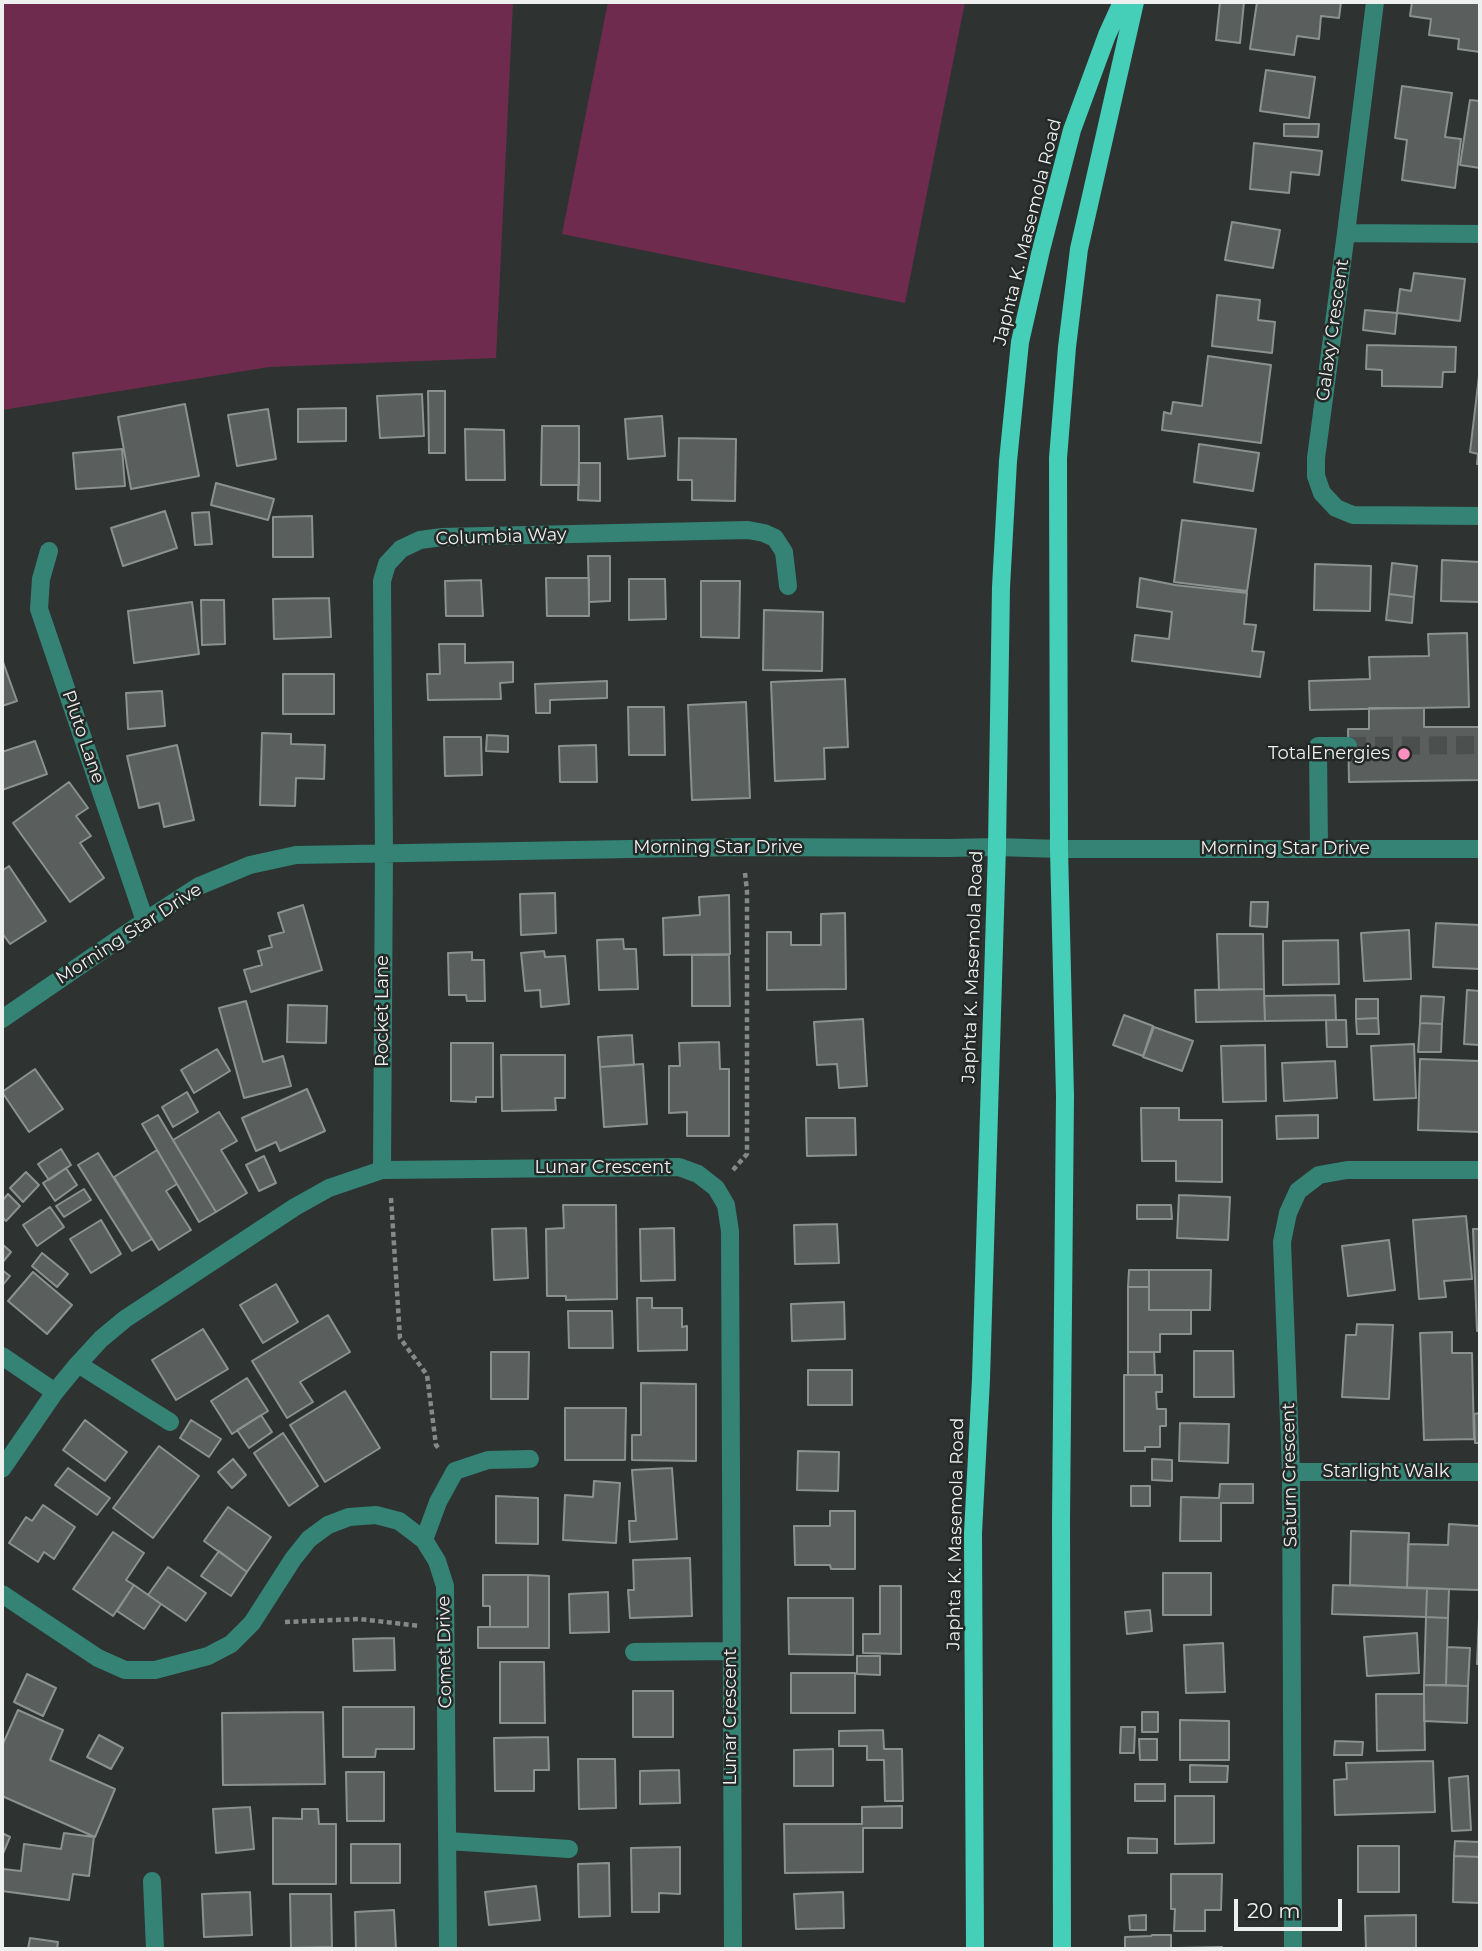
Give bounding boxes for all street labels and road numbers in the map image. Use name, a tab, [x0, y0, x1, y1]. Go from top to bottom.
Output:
street label: Japhta K. Masemola Road	[989, 116, 1067, 348]
street label: Galaxy Crescent	[1312, 258, 1354, 402]
street label: Columbia Way	[435, 524, 567, 550]
street label: Pluto Lane	[57, 688, 109, 786]
street label: Morning Star Drive	[633, 837, 803, 859]
street label: Morning Star Drive	[1200, 838, 1370, 860]
street label: Japhta K. Masemola Road	[958, 850, 988, 1084]
street label: Morning Star Drive	[52, 879, 206, 989]
street label: Rocket Lane	[372, 955, 394, 1067]
street label: Lunar Crescent	[534, 1157, 672, 1179]
street label: Saturn Crescent	[1278, 1402, 1302, 1548]
street label: Japhta K. Masemola Road	[943, 1417, 969, 1651]
street label: Starlight Walk	[1322, 1461, 1450, 1483]
street label: Comet Drive	[433, 1595, 457, 1709]
street label: Lunar Crescent	[720, 1648, 742, 1786]

